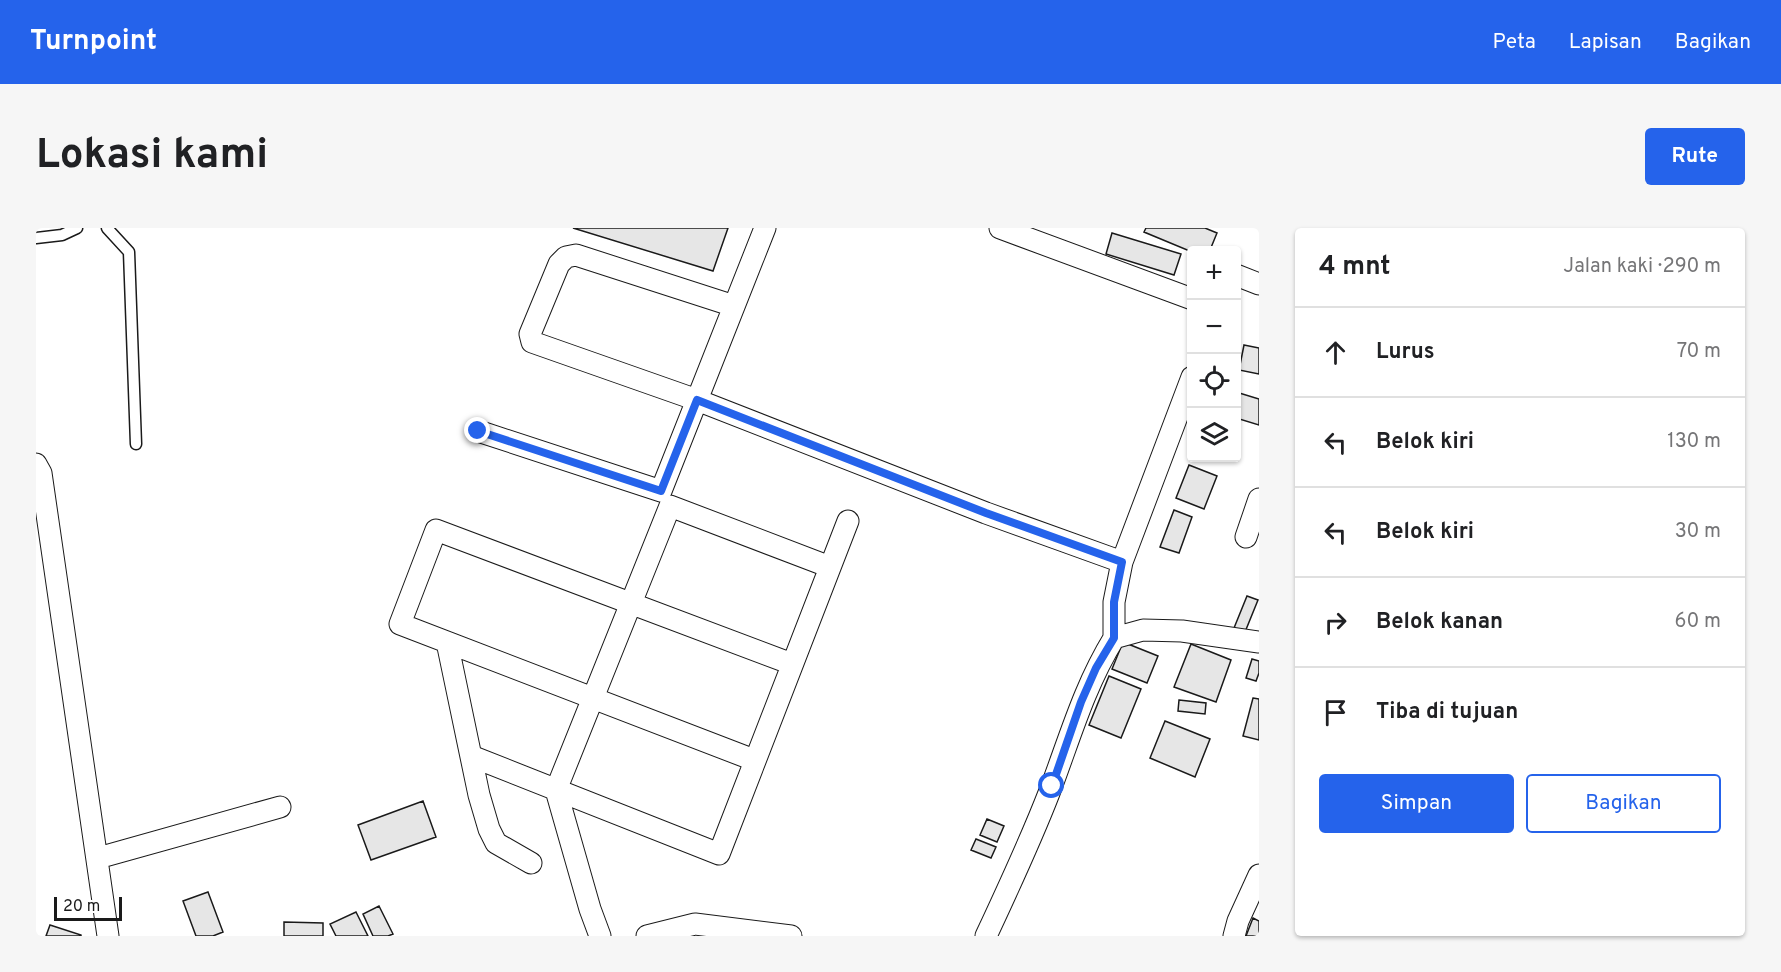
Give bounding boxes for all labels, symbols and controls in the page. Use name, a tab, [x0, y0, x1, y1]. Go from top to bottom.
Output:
text: Turnpoint	[30, 24, 157, 60]
text: Peta	[1493, 29, 1536, 56]
text: Lapisan	[1569, 29, 1642, 56]
text: Bagikan	[1675, 29, 1751, 56]
button: Rute	[1645, 128, 1745, 185]
text: Lokasi kami	[36, 130, 268, 183]
map controls	[1187, 246, 1241, 462]
button: +	[1187, 246, 1241, 300]
text: 4 mnt	[1319, 251, 1390, 284]
text: Jalan kaki · 290 m	[1563, 254, 1721, 280]
button: −	[1187, 300, 1241, 354]
icon: ahead	[1319, 336, 1352, 369]
text: Lurus	[1376, 339, 1435, 366]
text: 70 m	[1677, 339, 1721, 365]
button: locate	[1187, 354, 1241, 408]
button: layers	[1187, 408, 1241, 462]
route end	[464, 417, 490, 443]
icon: left	[1319, 426, 1352, 459]
text: Belok kiri	[1376, 429, 1474, 456]
text: 130 m	[1667, 429, 1721, 455]
icon: left	[1319, 516, 1352, 549]
text: Belok kiri	[1376, 519, 1474, 546]
text: 30 m	[1675, 519, 1721, 545]
icon: right	[1319, 606, 1352, 639]
text: Belok kanan	[1376, 609, 1503, 636]
text: 60 m	[1675, 609, 1721, 635]
icon: arrive	[1319, 696, 1352, 729]
text: Tiba di tujuan	[1376, 699, 1518, 726]
route start	[1038, 772, 1064, 798]
button: Simpan	[1319, 774, 1514, 833]
button: Bagikan	[1526, 774, 1721, 833]
scale bar	[54, 894, 122, 922]
text: 20 m	[63, 897, 100, 917]

